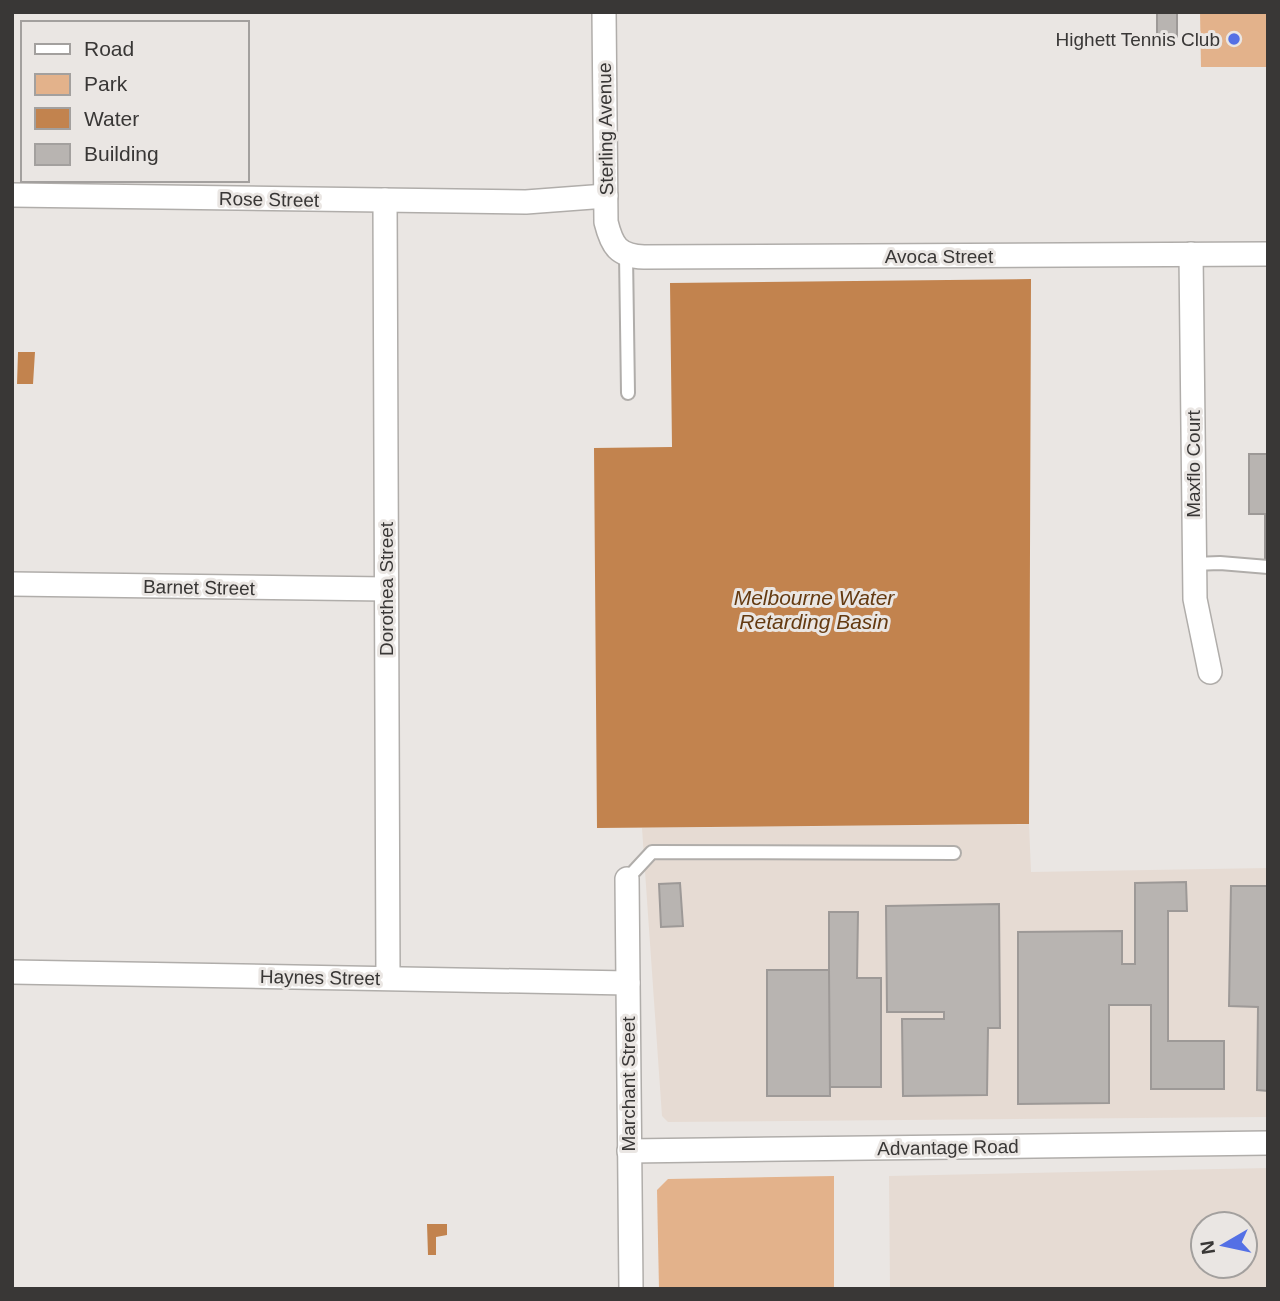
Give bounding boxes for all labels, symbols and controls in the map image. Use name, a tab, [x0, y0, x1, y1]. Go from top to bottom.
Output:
legend	[21, 21, 248, 182]
place label: Highett Tennis Club	[1056, 29, 1220, 50]
marker: Highett Tennis Club	[1226, 31, 1242, 47]
text: Road	[84, 37, 134, 60]
street label: Sterling Avenue	[594, 62, 617, 196]
text: Park	[84, 72, 128, 95]
text: Water	[84, 107, 139, 130]
text: Building	[84, 142, 159, 165]
street label: Rose Street	[219, 188, 320, 211]
street label: Avoca Street	[885, 246, 994, 267]
street label: Maxflo Court	[1183, 409, 1204, 518]
street label: Dorothea Street	[376, 521, 397, 656]
street label: Barnet Street	[143, 576, 256, 599]
water label: Melbourne Water Retarding Basin	[734, 586, 895, 633]
street label: Haynes Street	[260, 966, 381, 989]
street label: Marchant Street	[618, 1016, 639, 1152]
street label: Advantage Road	[877, 1136, 1019, 1159]
north arrow	[1189, 1210, 1259, 1280]
text: N	[1196, 1239, 1219, 1256]

